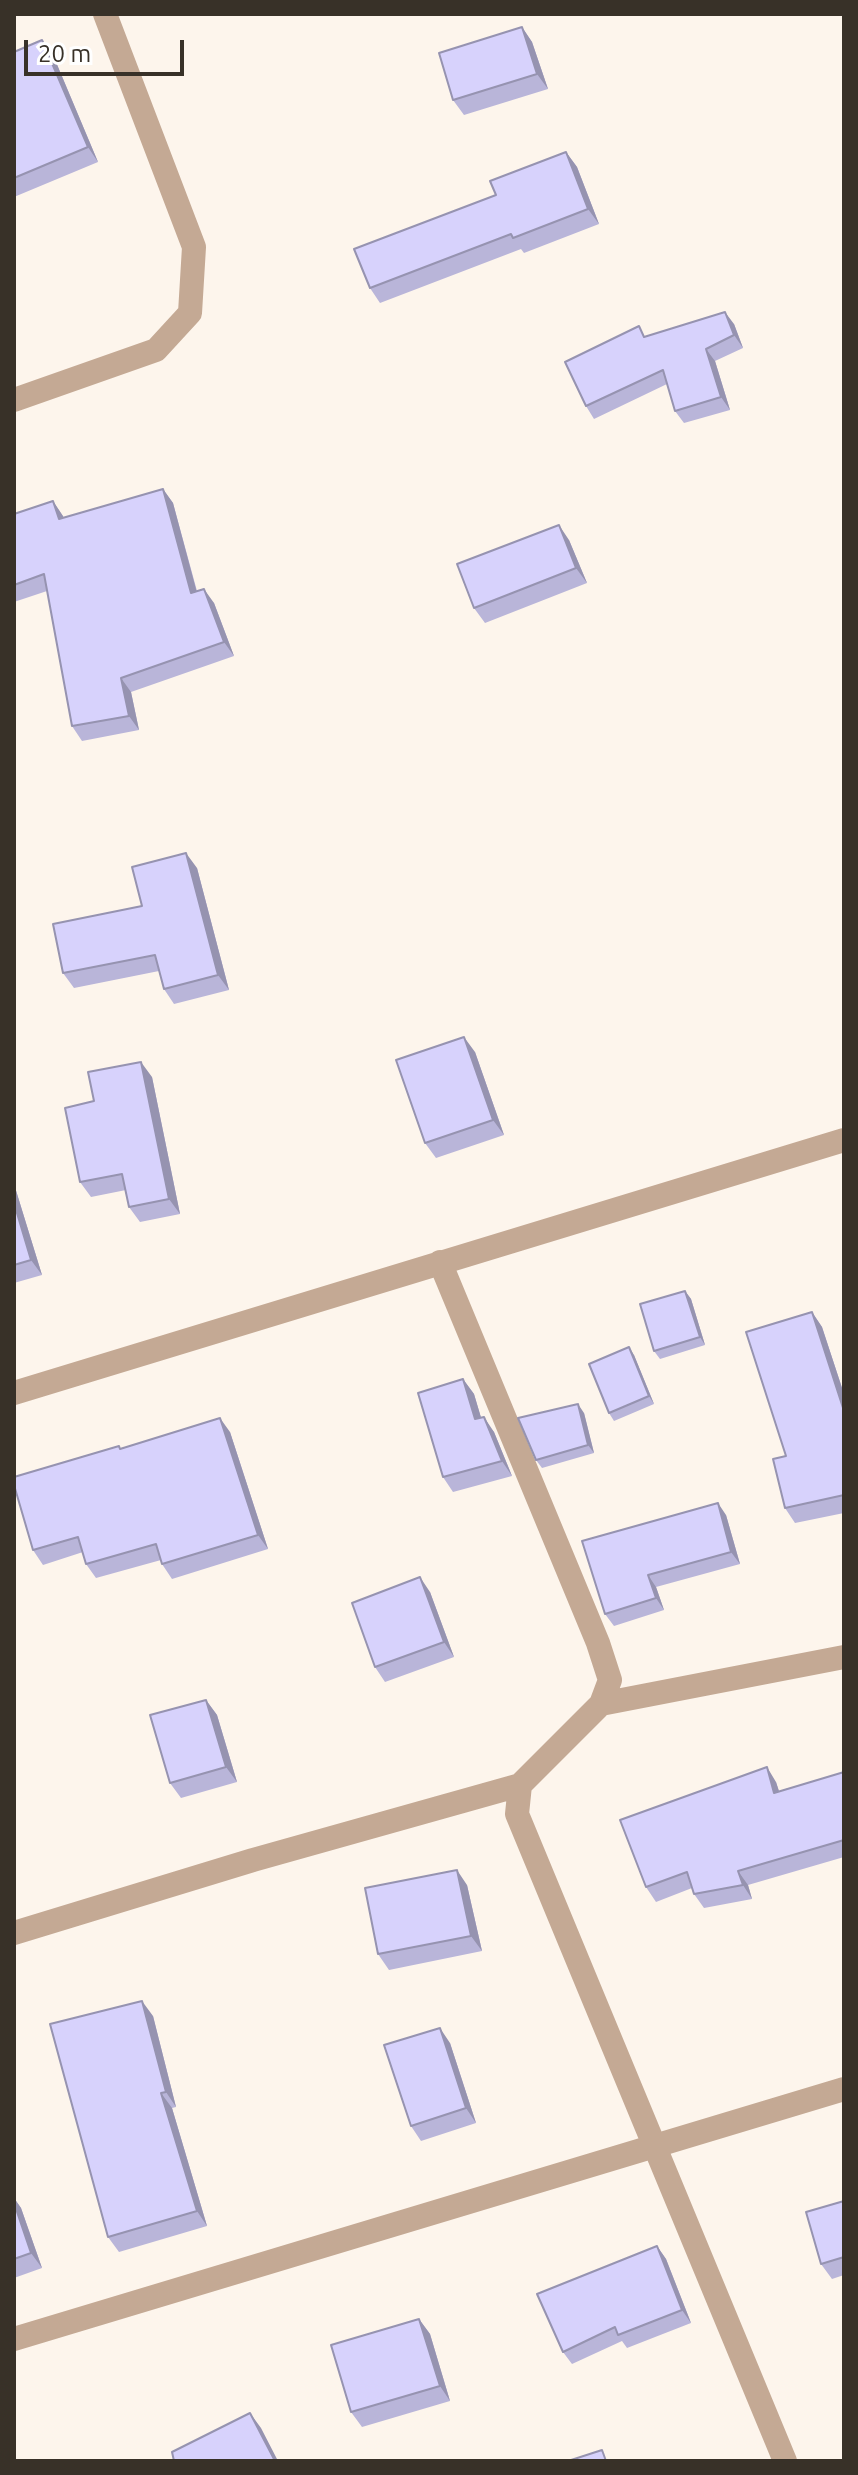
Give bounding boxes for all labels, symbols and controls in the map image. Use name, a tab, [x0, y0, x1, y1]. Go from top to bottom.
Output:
scale bar	[28, 24, 188, 74]
text: 20 m	[38, 40, 91, 67]

